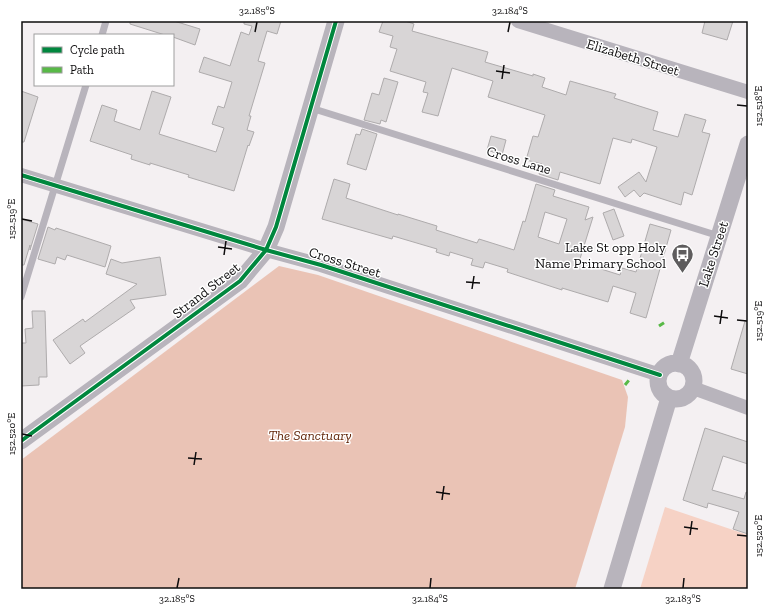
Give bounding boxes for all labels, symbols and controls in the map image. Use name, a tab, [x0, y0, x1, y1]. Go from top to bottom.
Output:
text: 32.185°S	[239, 5, 275, 17]
text: 32.184°S	[492, 5, 528, 17]
legend	[34, 34, 174, 86]
street label: Elizabeth Street	[584, 35, 682, 80]
text: Cycle path	[70, 43, 125, 57]
text: Path	[70, 63, 94, 77]
text: 152.518°E	[753, 86, 765, 126]
street label: Cross Lane	[485, 143, 554, 178]
text: 152.519°E	[6, 199, 18, 239]
street label: Lake Street	[695, 218, 732, 289]
place label: Lake St opp Holy Name Primary School	[535, 239, 667, 272]
bus stop icon: Lake St opp Holy Name Primary School	[669, 242, 695, 275]
street label: Cross Street	[307, 243, 384, 282]
street label: Strand Street	[169, 258, 244, 322]
text: 152.519°E	[753, 301, 765, 341]
text: 152.520°E	[6, 413, 18, 455]
park label: The Sanctuary	[268, 427, 352, 444]
text: 152.520°E	[753, 515, 765, 557]
text: 32.185°S	[159, 593, 195, 605]
text: 32.184°S	[412, 593, 448, 605]
text: 32.183°S	[665, 593, 701, 605]

